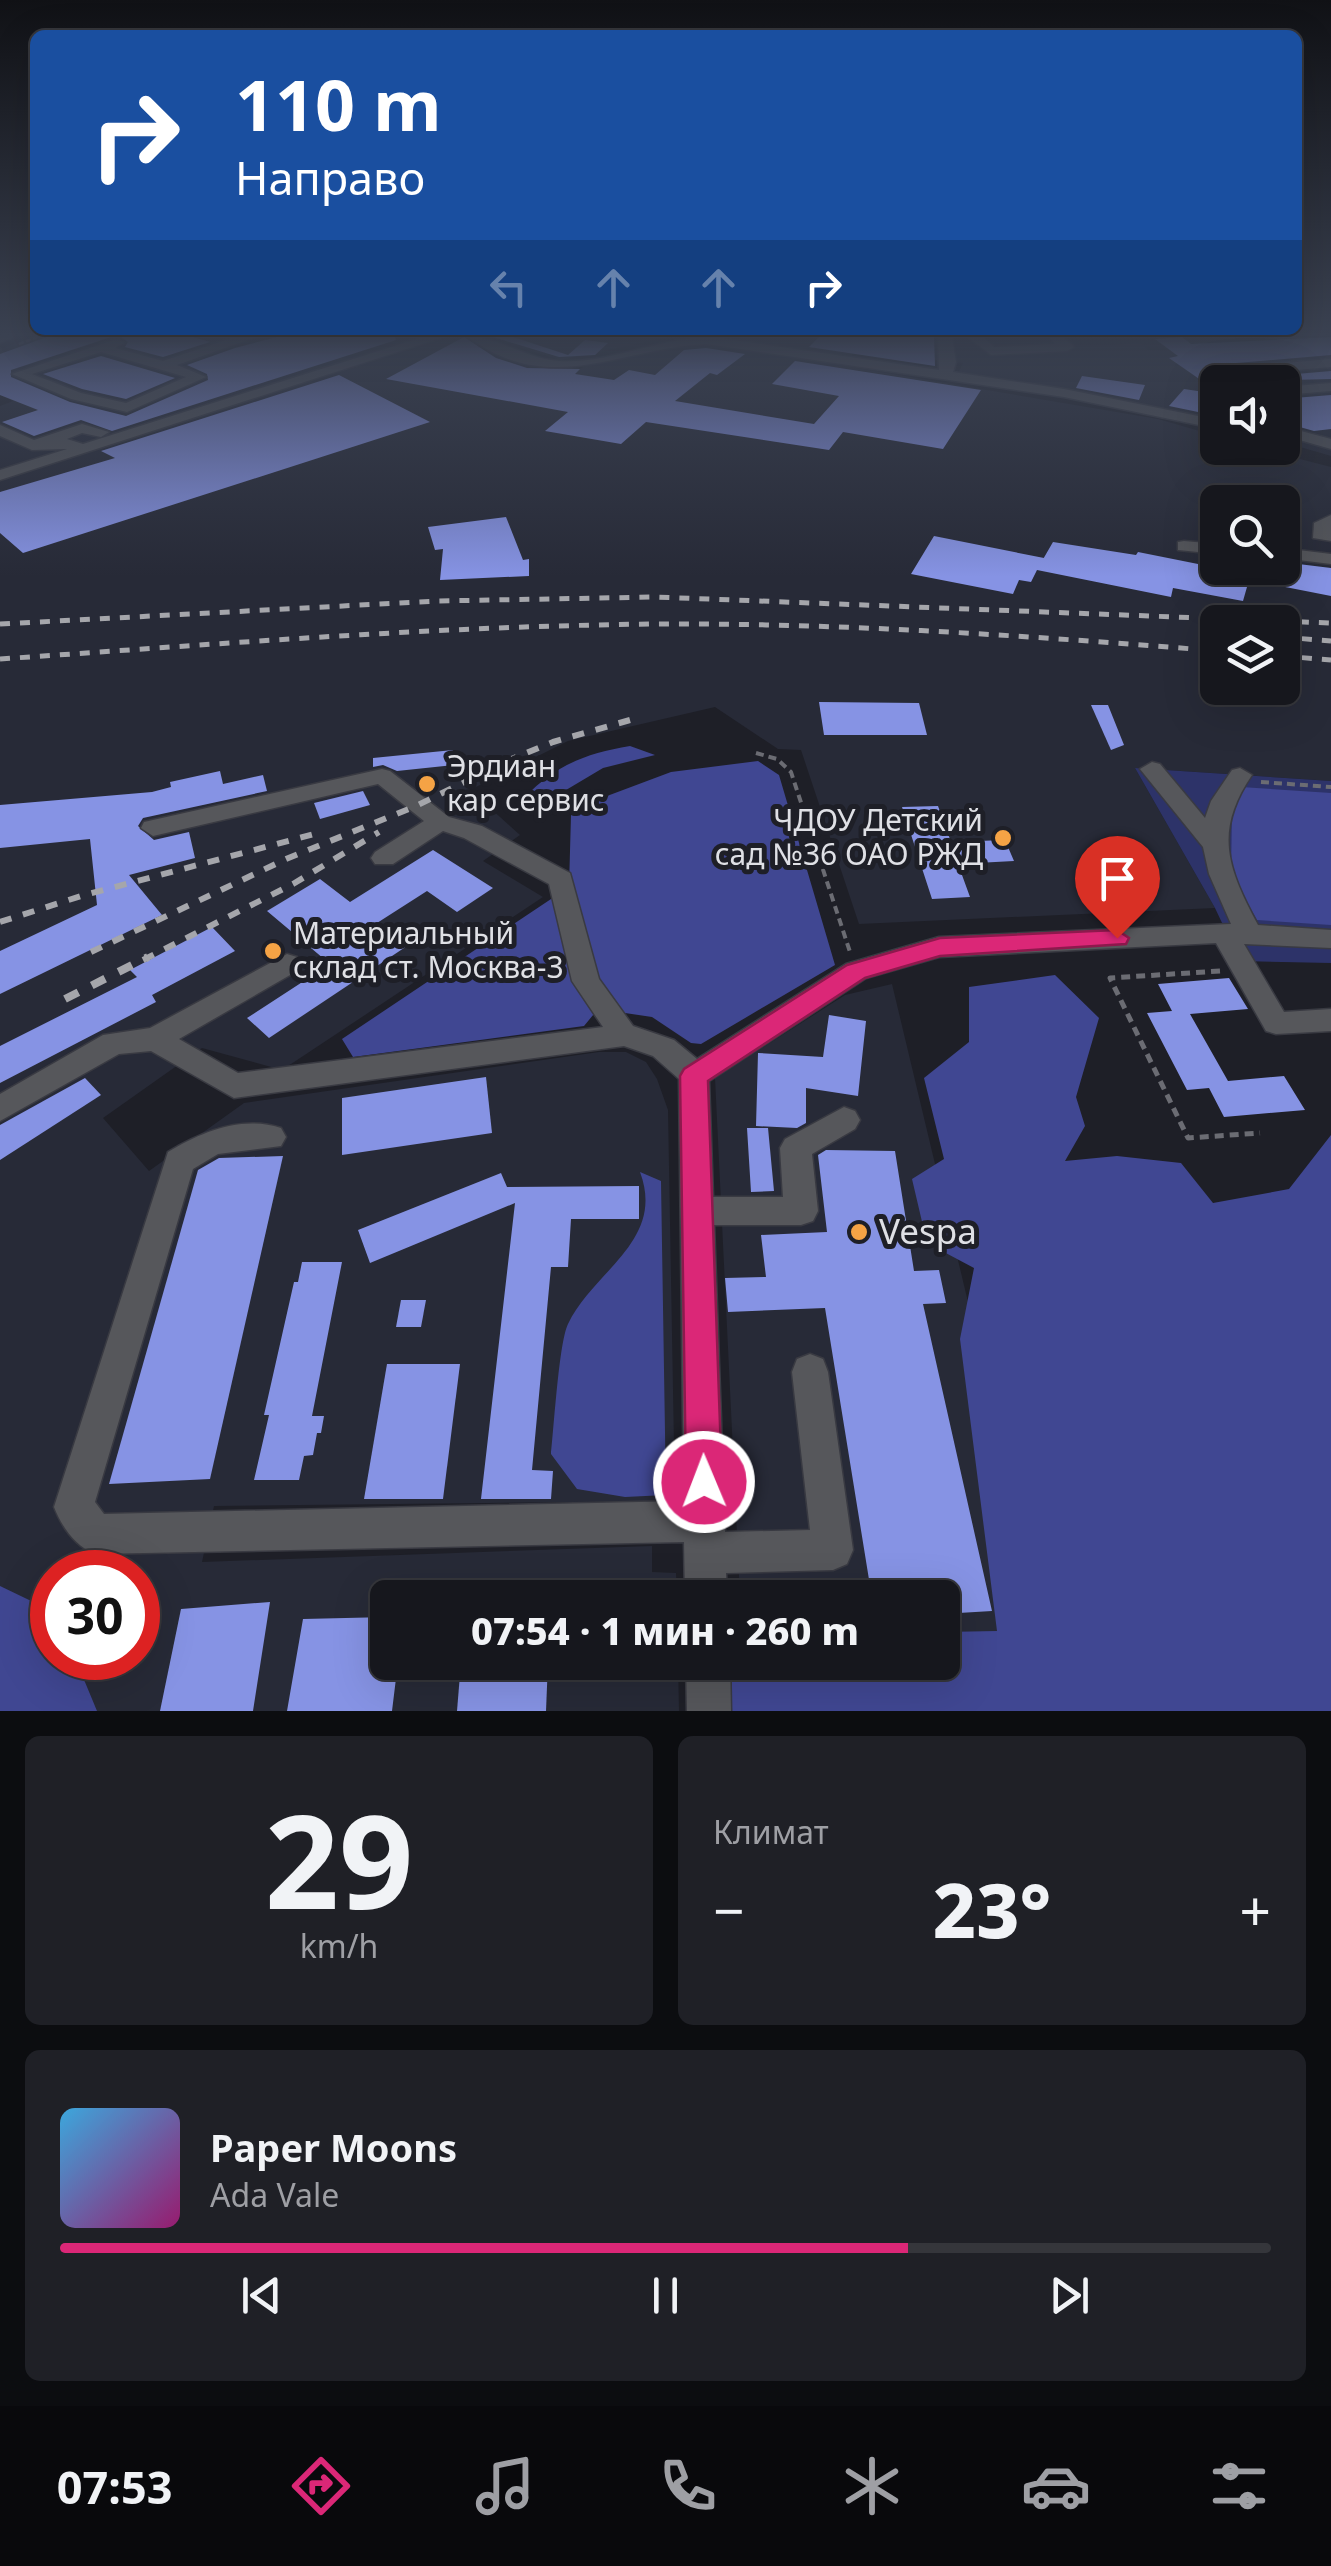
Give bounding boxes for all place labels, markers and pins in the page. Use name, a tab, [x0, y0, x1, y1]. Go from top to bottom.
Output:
place label: Эрдиан кар сервис	[447, 745, 605, 820]
marker: Эрдиан кар сервис	[416, 773, 438, 795]
place label: ЧДОУ Детский сад №36 ОАО РЖД	[715, 799, 983, 874]
marker: ЧДОУ Детский сад №36 ОАО РЖД	[992, 827, 1014, 849]
pin	[1075, 836, 1160, 939]
place label: Материальный склад ст. Москва-3	[293, 912, 564, 987]
marker: Материальный склад ст. Москва-3	[262, 940, 284, 962]
place label: Vespa	[879, 1207, 977, 1254]
marker: Vespa	[848, 1221, 870, 1243]

